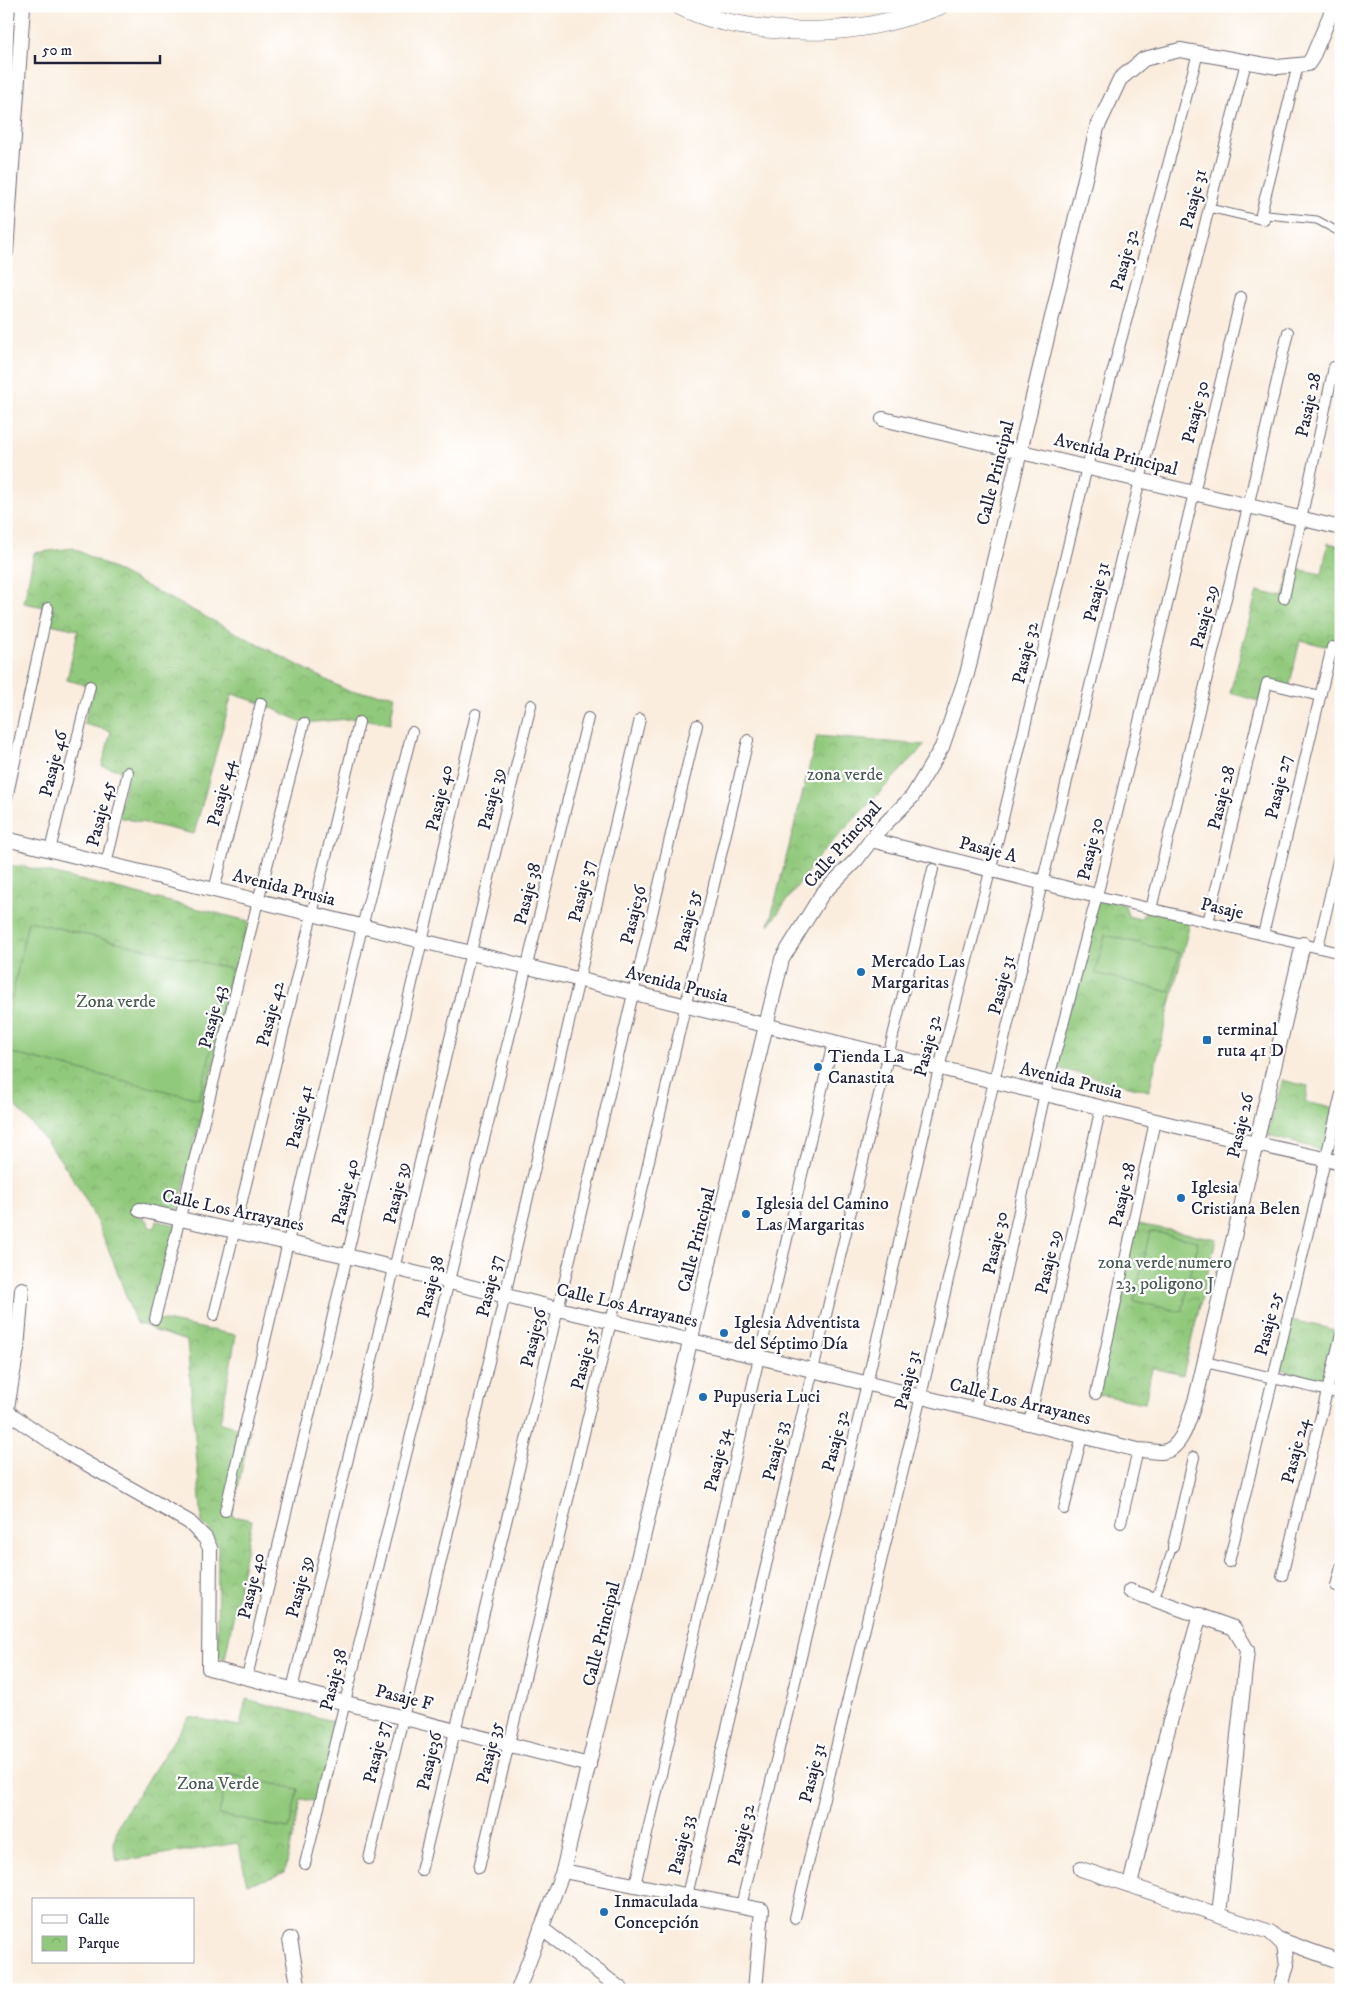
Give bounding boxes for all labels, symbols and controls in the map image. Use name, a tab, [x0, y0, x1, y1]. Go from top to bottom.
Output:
scale bar	[35, 32, 160, 64]
text: 50 m	[42, 41, 72, 60]
street label: Pasaje 31	[1176, 167, 1212, 231]
street label: Pasaje 32	[1106, 227, 1144, 293]
street label: Pasaje 28	[1291, 371, 1327, 439]
street label: Pasaje 30	[1178, 378, 1214, 446]
street label: Calle Principal	[972, 418, 1020, 528]
street label: Avenida Principal	[1052, 429, 1181, 481]
street label: Pasaje 31	[1079, 560, 1115, 624]
street label: Pasaje 29	[1186, 583, 1224, 651]
street label: Pasaje 32	[1008, 620, 1044, 686]
street label: Pasaje 46	[35, 728, 73, 799]
street label: Pasaje 27	[1261, 753, 1297, 821]
street label: Pasaje 44	[203, 757, 241, 829]
street label: Pasaje 40	[422, 763, 458, 833]
park label: zona verde	[807, 764, 883, 786]
street label: Pasaje 28	[1203, 764, 1241, 832]
street label: Pasaje 39	[474, 766, 510, 832]
street label: Pasaje 45	[82, 779, 120, 849]
street label: Calle Principal	[800, 797, 887, 893]
street label: Pasaje 30	[1073, 815, 1109, 883]
street label: Pasaje A	[957, 832, 1020, 868]
street label: Pasaje 37	[564, 858, 600, 924]
street label: Pasaje 38	[510, 861, 546, 927]
street label: Avenida Prusia	[230, 865, 338, 911]
street label: Pasaje36	[616, 883, 652, 947]
street label: Pasaje 35	[670, 888, 706, 954]
street label: Pasaje	[1198, 893, 1246, 925]
place label: Mercado Las Margaritas	[871, 951, 965, 994]
street label: Pasaje 31	[984, 953, 1020, 1017]
street label: Avenida Prusia	[623, 962, 731, 1008]
marker: Mercado Las Margaritas	[855, 966, 867, 978]
street label: Pasaje 42	[252, 979, 290, 1049]
street label: Pasaje 43	[195, 983, 231, 1051]
park label: Zona verde	[76, 991, 156, 1013]
street label: Pasaje 32	[910, 1013, 946, 1079]
place label: terminal ruta 41 D	[1217, 1019, 1284, 1062]
marker: terminal ruta 41 D	[1201, 1034, 1213, 1046]
place label: Tienda La Canastita	[828, 1046, 904, 1089]
street label: Avenida Prusia	[1017, 1058, 1125, 1104]
marker: Tienda La Canastita	[812, 1061, 824, 1073]
street label: Pasaje 41	[282, 1083, 318, 1151]
street label: Pasaje 26	[1223, 1091, 1259, 1160]
street label: Pasaje 40	[328, 1157, 364, 1227]
street label: Pasaje 39	[379, 1160, 415, 1226]
street label: Pasaje 28	[1105, 1161, 1141, 1229]
place label: Iglesia Cristiana Belen	[1191, 1177, 1301, 1220]
street label: Calle Los Arrayanes	[160, 1185, 306, 1237]
street label: Calle Principal	[673, 1185, 721, 1295]
marker: Iglesia Cristiana Belen	[1175, 1192, 1187, 1204]
place label: Iglesia del Camino Las Margaritas	[756, 1193, 889, 1236]
marker: Iglesia del Camino Las Margaritas	[740, 1208, 752, 1220]
street label: Pasaje 30	[979, 1210, 1013, 1276]
street label: Pasaje 29	[1031, 1228, 1067, 1296]
park label: zona verde numero 23, poligono J	[1098, 1252, 1232, 1295]
street label: Pasaje 37	[472, 1253, 508, 1319]
street label: Pasaje 38	[413, 1254, 449, 1320]
street label: Calle Los Arrayanes	[554, 1279, 700, 1333]
street label: Pasaje 25	[1250, 1290, 1288, 1358]
street label: Pasaje36	[516, 1306, 552, 1370]
place label: Iglesia Adventista del Séptimo Día	[734, 1312, 860, 1355]
street label: Pasaje 35	[567, 1326, 603, 1392]
marker: Iglesia Adventista del Séptimo Día	[718, 1327, 730, 1339]
street label: Pasaje 31	[890, 1348, 926, 1412]
street label: Calle Los Arrayanes	[947, 1374, 1093, 1430]
place label: Pupuseria Luci	[713, 1386, 820, 1408]
marker: Pupuseria Luci	[697, 1391, 709, 1403]
street label: Pasaje 32	[818, 1408, 854, 1474]
street label: Pasaje 24	[1277, 1415, 1315, 1486]
street label: Pasaje 33	[758, 1419, 794, 1483]
street label: Pasaje 34	[700, 1425, 736, 1494]
street label: Pasaje 40	[234, 1551, 270, 1621]
street label: Pasaje 39	[282, 1554, 318, 1620]
street label: Calle Principal	[578, 1579, 626, 1689]
street label: Pasaje 38	[316, 1647, 352, 1713]
street label: Pasaje F	[373, 1680, 435, 1716]
street label: Pasaje 37	[359, 1719, 395, 1785]
street label: Pasaje 35	[472, 1720, 508, 1786]
street label: Pasaje36	[413, 1729, 448, 1793]
street label: Pasaje 31	[795, 1741, 831, 1805]
park label: Zona Verde	[177, 1773, 259, 1795]
street label: Pasaje 32	[724, 1802, 760, 1868]
street label: Pasaje 33	[664, 1813, 700, 1877]
place label: Inmaculada Concepción	[614, 1891, 699, 1934]
legend	[32, 1898, 195, 1964]
marker: Inmaculada Concepción	[598, 1906, 610, 1918]
text: Calle	[78, 1910, 110, 1929]
text: Parque	[78, 1934, 119, 1953]

